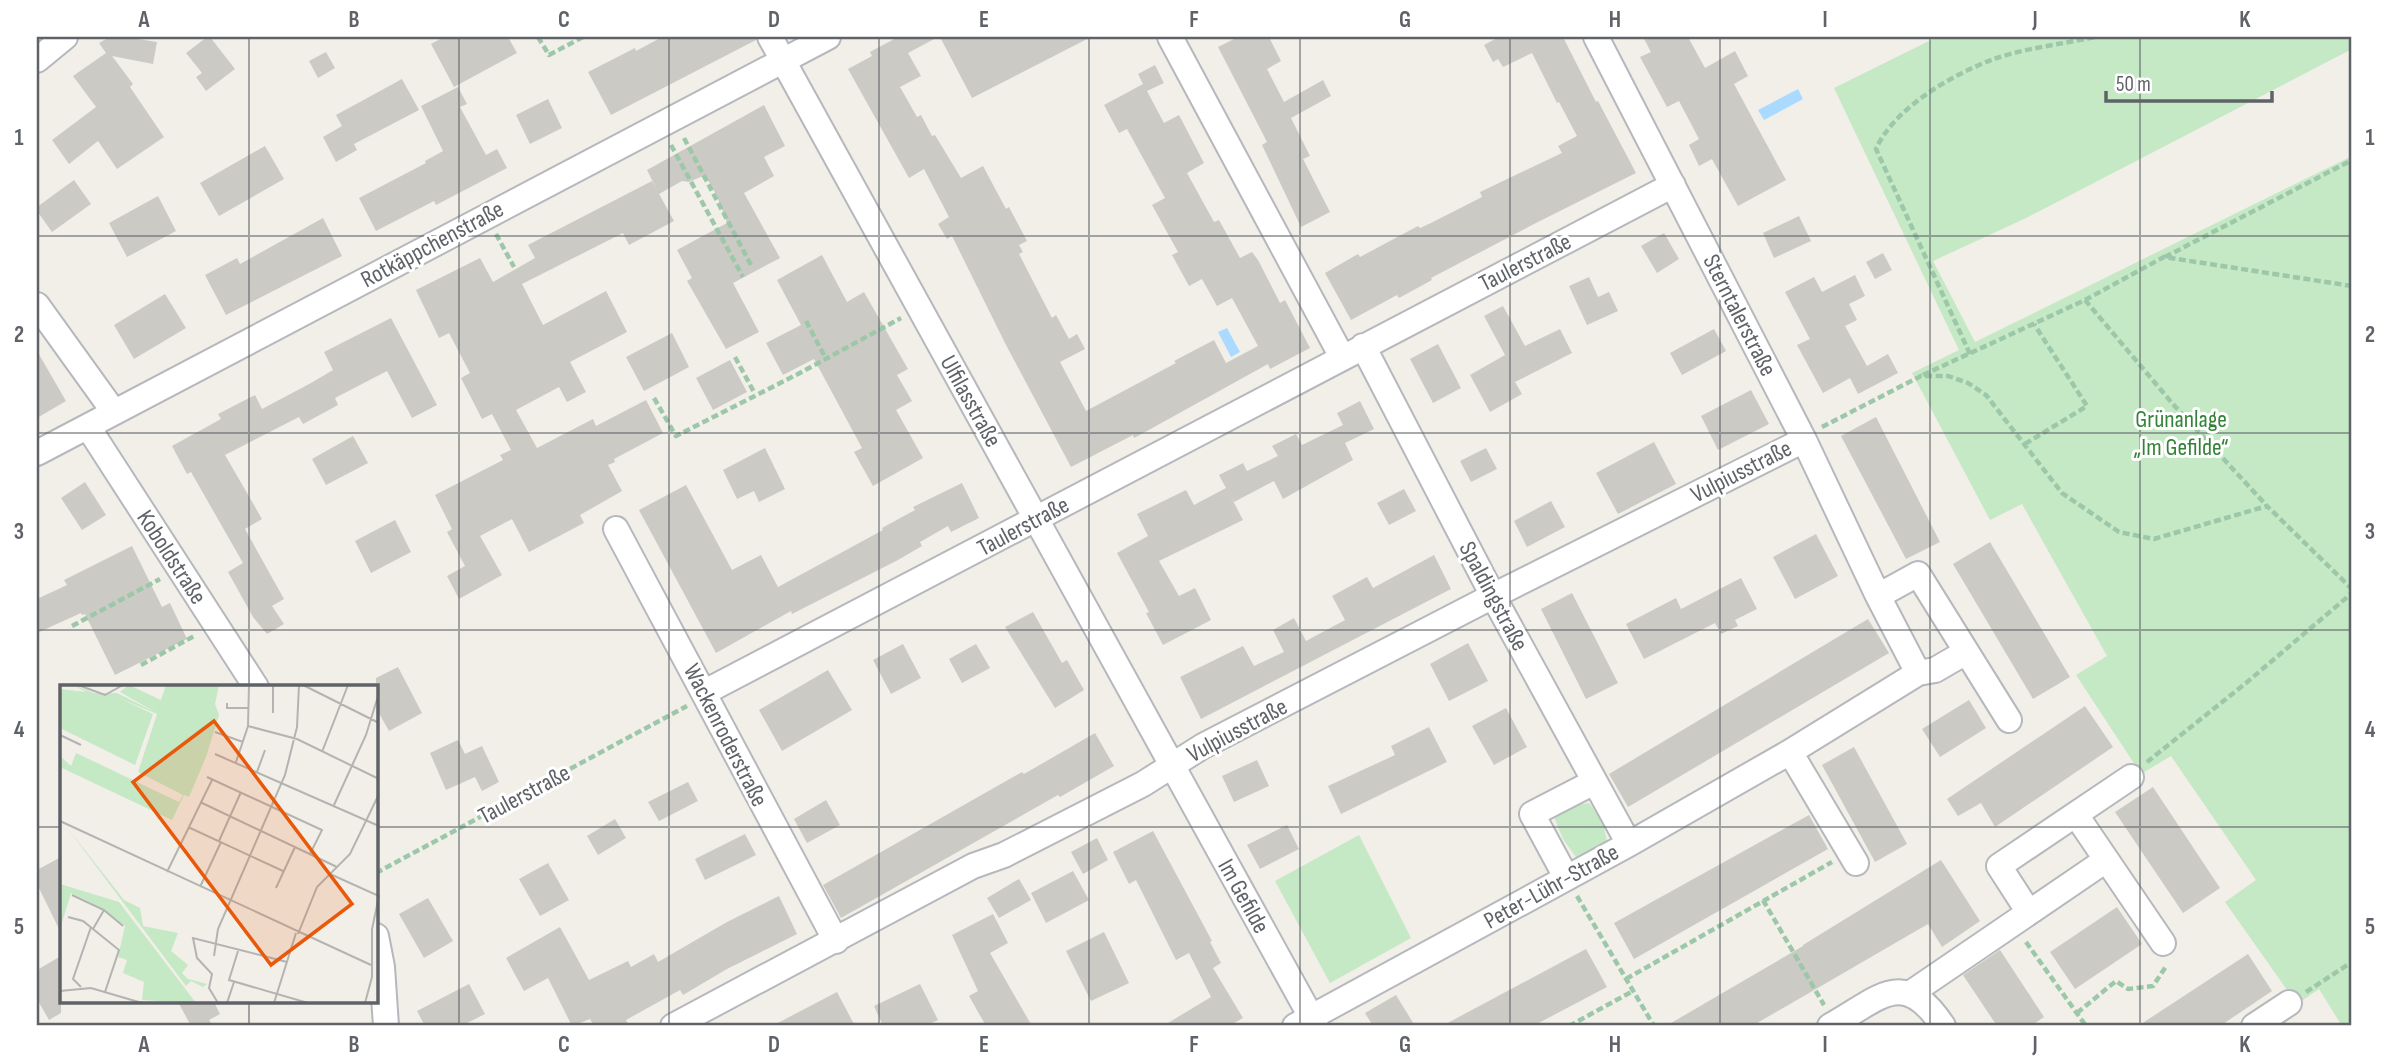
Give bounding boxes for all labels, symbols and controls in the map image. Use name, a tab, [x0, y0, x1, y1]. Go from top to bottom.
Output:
text: A	[138, 6, 151, 34]
text: B	[349, 6, 360, 34]
text: C	[558, 6, 570, 34]
text: D	[768, 6, 780, 34]
text: E	[979, 6, 989, 34]
text: F	[1189, 6, 1199, 34]
text: G	[1399, 6, 1411, 34]
text: H	[1609, 6, 1621, 34]
text: I	[1822, 6, 1828, 34]
text: J	[2031, 6, 2038, 34]
text: K	[2239, 6, 2251, 34]
scale bar	[2106, 60, 2272, 104]
text: 50 m	[2116, 72, 2151, 97]
text: 1	[14, 124, 24, 152]
text: 1	[2365, 124, 2375, 152]
street label: Rotkäppchenstraße	[356, 195, 509, 294]
street label: Taulerstraße	[1474, 227, 1576, 298]
street label: Sterntalerstraße	[1696, 249, 1783, 381]
text: 2	[14, 321, 24, 349]
text: 2	[2365, 321, 2375, 349]
street label: Ulfilasstraße	[934, 350, 1008, 452]
park label: Grünanlage „Im Gefilde“	[2133, 405, 2229, 462]
street label: Vulpiusstraße	[1686, 434, 1796, 509]
street label: Taulerstraße	[973, 490, 1074, 563]
street label: Koboldstraße	[130, 505, 213, 610]
text: 3	[14, 518, 24, 546]
text: 3	[2365, 518, 2375, 546]
street label: Spaldingstraße	[1453, 537, 1534, 656]
street label: Wackenroderstraße	[677, 659, 774, 812]
inset map	[60, 685, 378, 1004]
street label: Vulpiusstraße	[1182, 692, 1292, 769]
text: 4	[14, 716, 25, 744]
text: 4	[2365, 716, 2376, 744]
street label: Taulerstraße	[474, 758, 575, 831]
street label: Peter-Lühr-Straße	[1479, 837, 1624, 935]
street label: Im Gefilde	[1211, 854, 1276, 938]
text: 5	[14, 913, 24, 941]
text: 5	[2365, 913, 2375, 941]
text: A	[138, 1031, 151, 1059]
text: B	[349, 1031, 360, 1059]
text: C	[558, 1031, 570, 1059]
text: D	[768, 1031, 780, 1059]
text: E	[979, 1031, 989, 1059]
text: F	[1189, 1031, 1199, 1059]
text: G	[1399, 1031, 1411, 1059]
text: H	[1609, 1031, 1621, 1059]
text: I	[1822, 1031, 1828, 1059]
text: J	[2031, 1031, 2038, 1059]
text: K	[2239, 1031, 2251, 1059]

